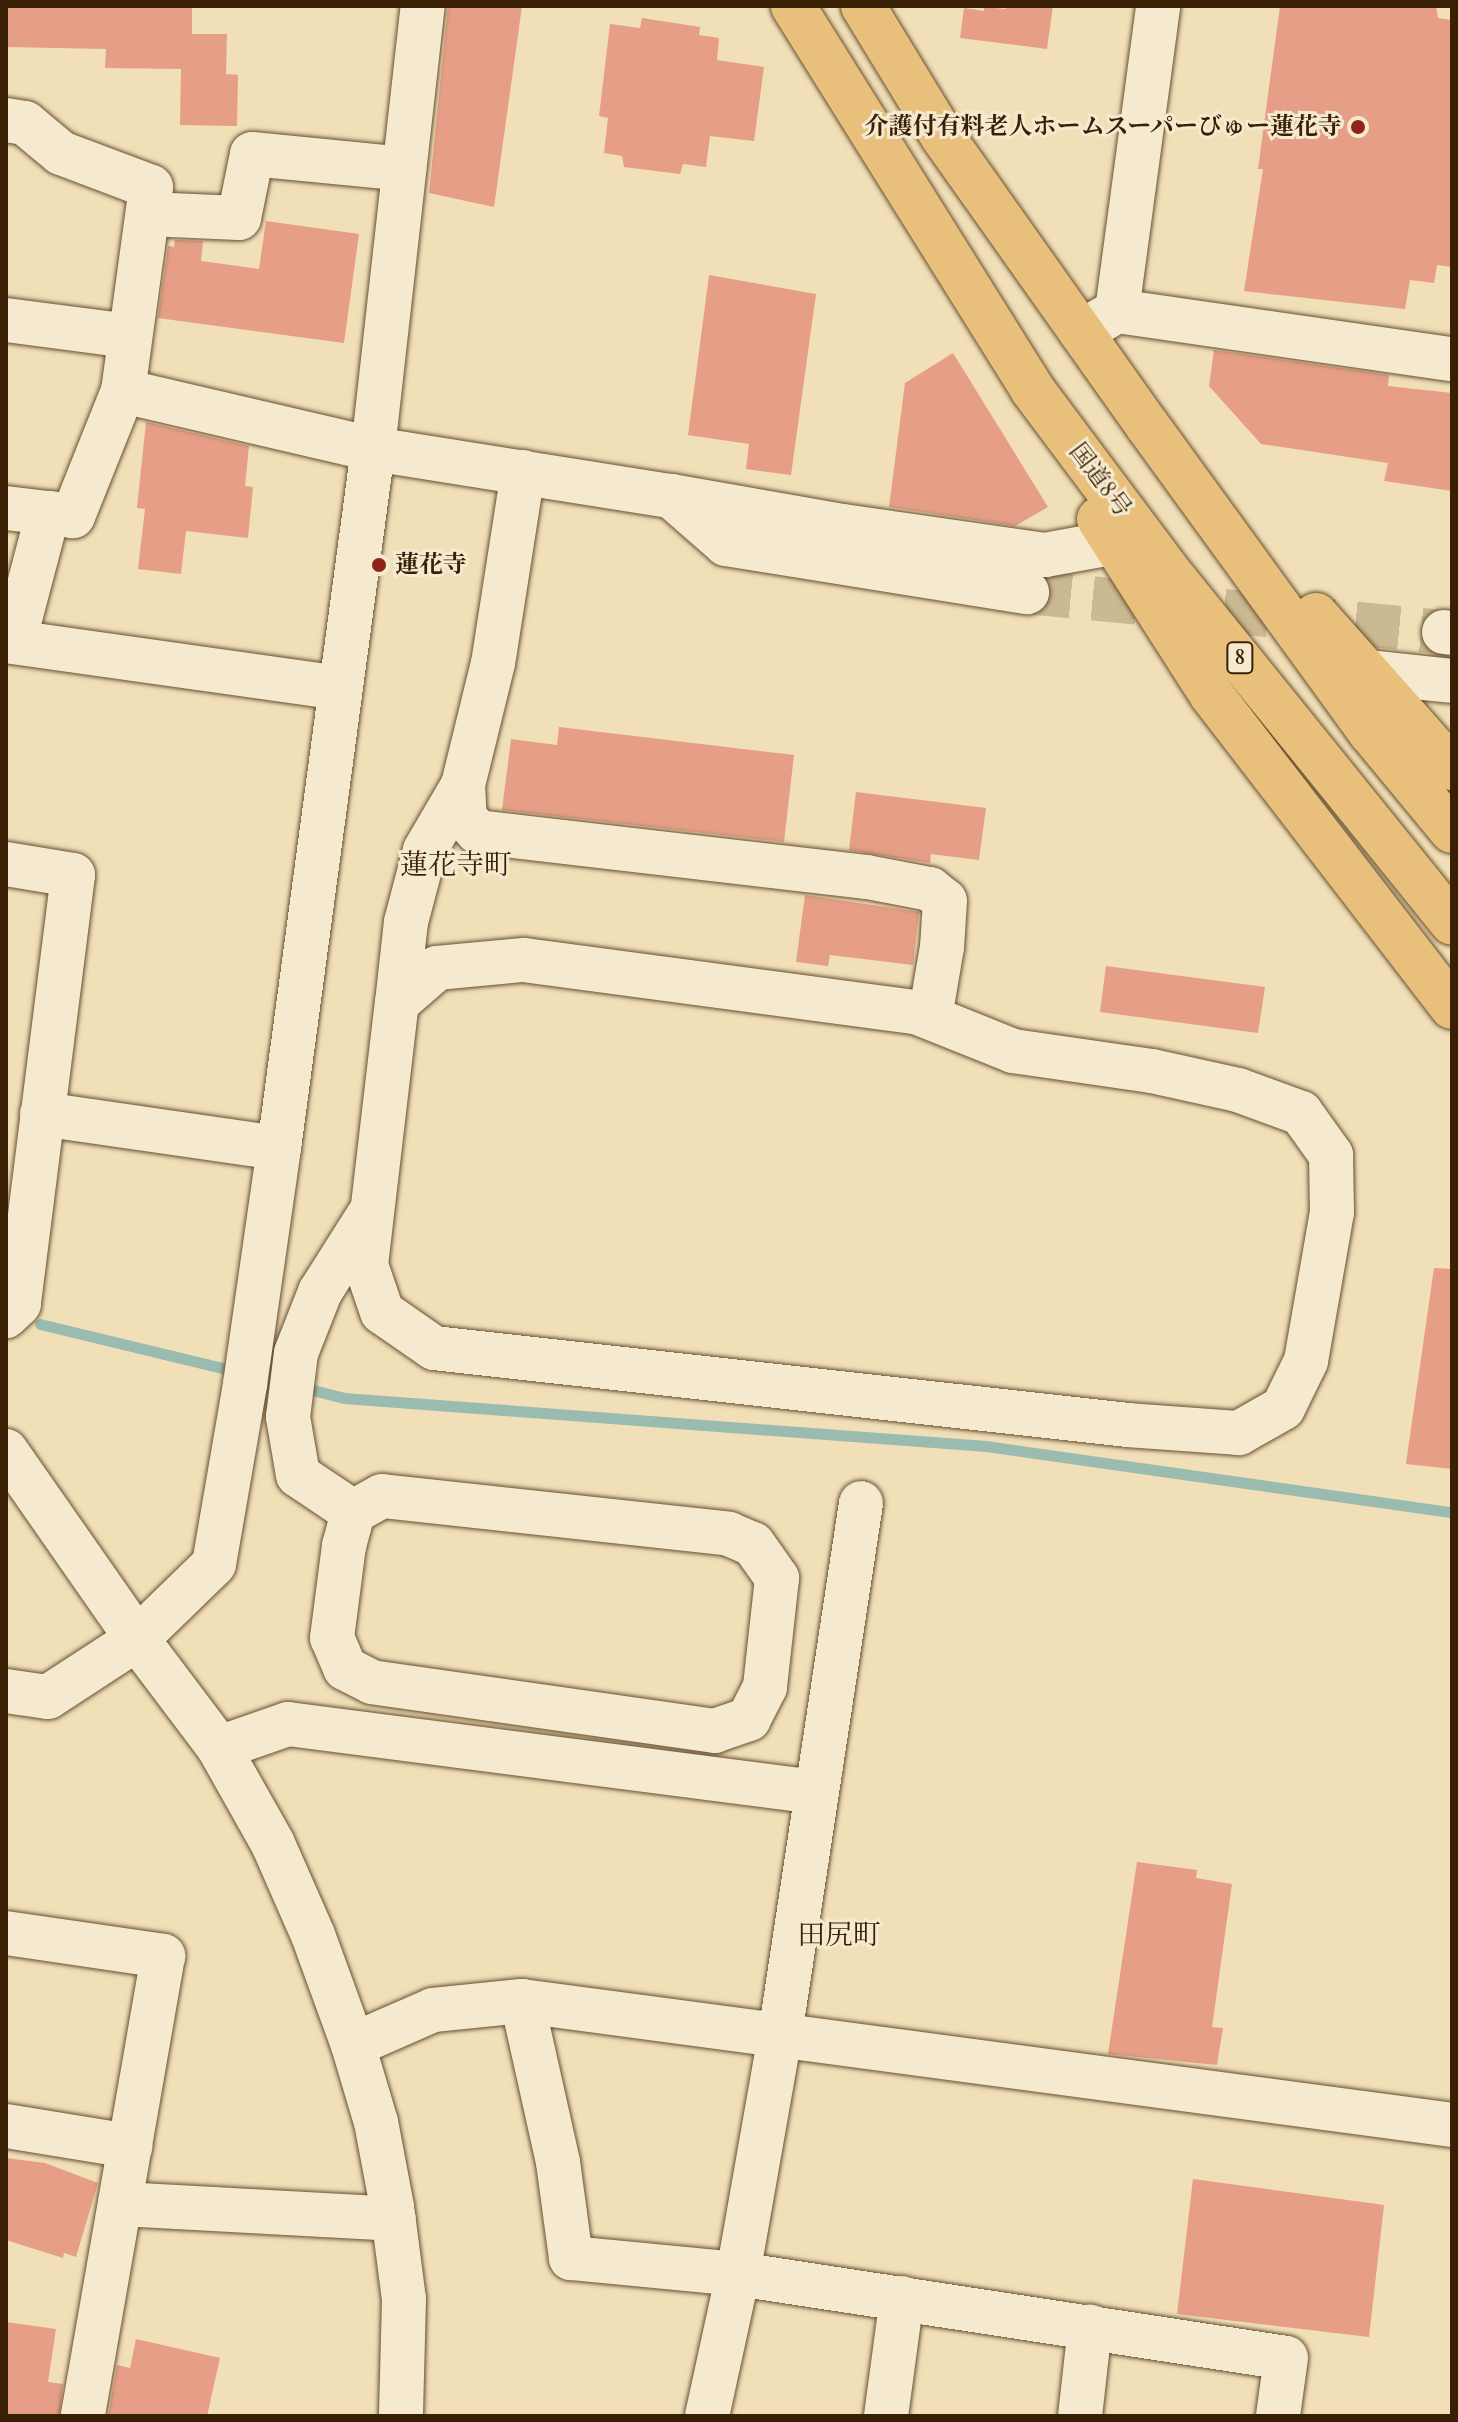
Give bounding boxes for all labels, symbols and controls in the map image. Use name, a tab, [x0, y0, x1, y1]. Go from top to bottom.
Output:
place label: 介護付有料老人ホームスーパーびゅー蓮花寺	[863, 113, 1342, 141]
marker: 介護付有料老人ホームスーパーびゅー蓮花寺	[1349, 118, 1367, 136]
street label: 国道8号	[1063, 438, 1137, 522]
place label: 蓮花寺	[395, 551, 467, 579]
marker: 蓮花寺	[370, 556, 388, 574]
road number: 8	[1226, 640, 1254, 676]
district label: 蓮花寺町	[400, 848, 512, 882]
district label: 田尻町	[797, 1918, 881, 1952]

